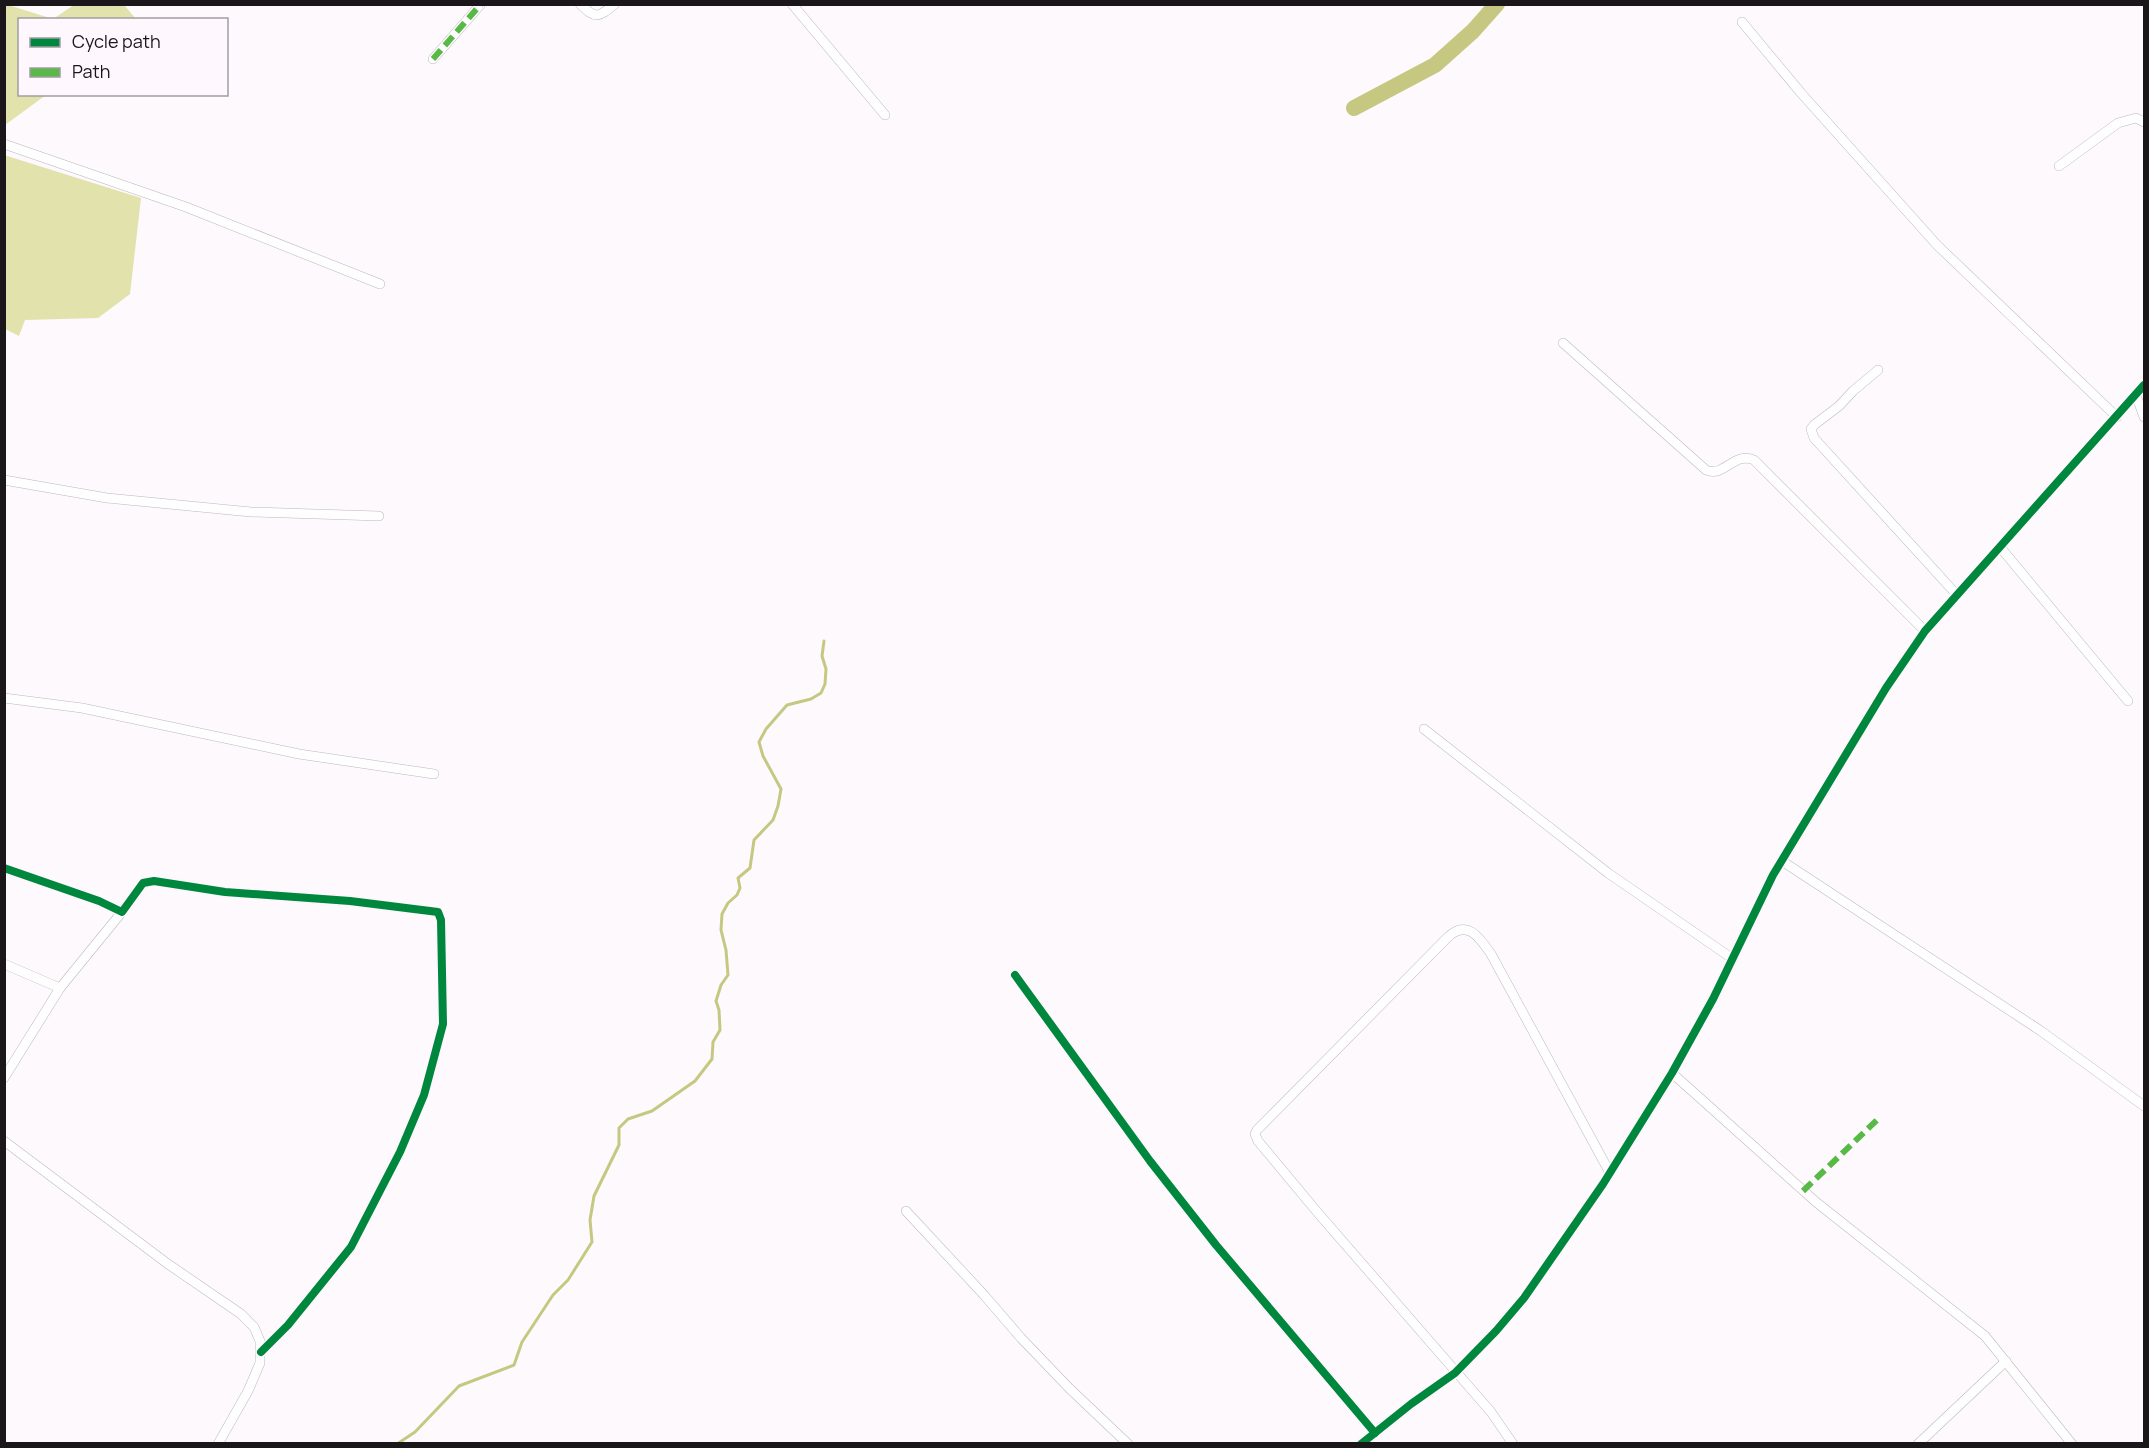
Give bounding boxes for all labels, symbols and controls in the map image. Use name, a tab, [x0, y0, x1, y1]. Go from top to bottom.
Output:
legend	[18, 18, 228, 96]
text: Cycle path	[72, 29, 161, 53]
text: Path	[72, 59, 110, 83]

